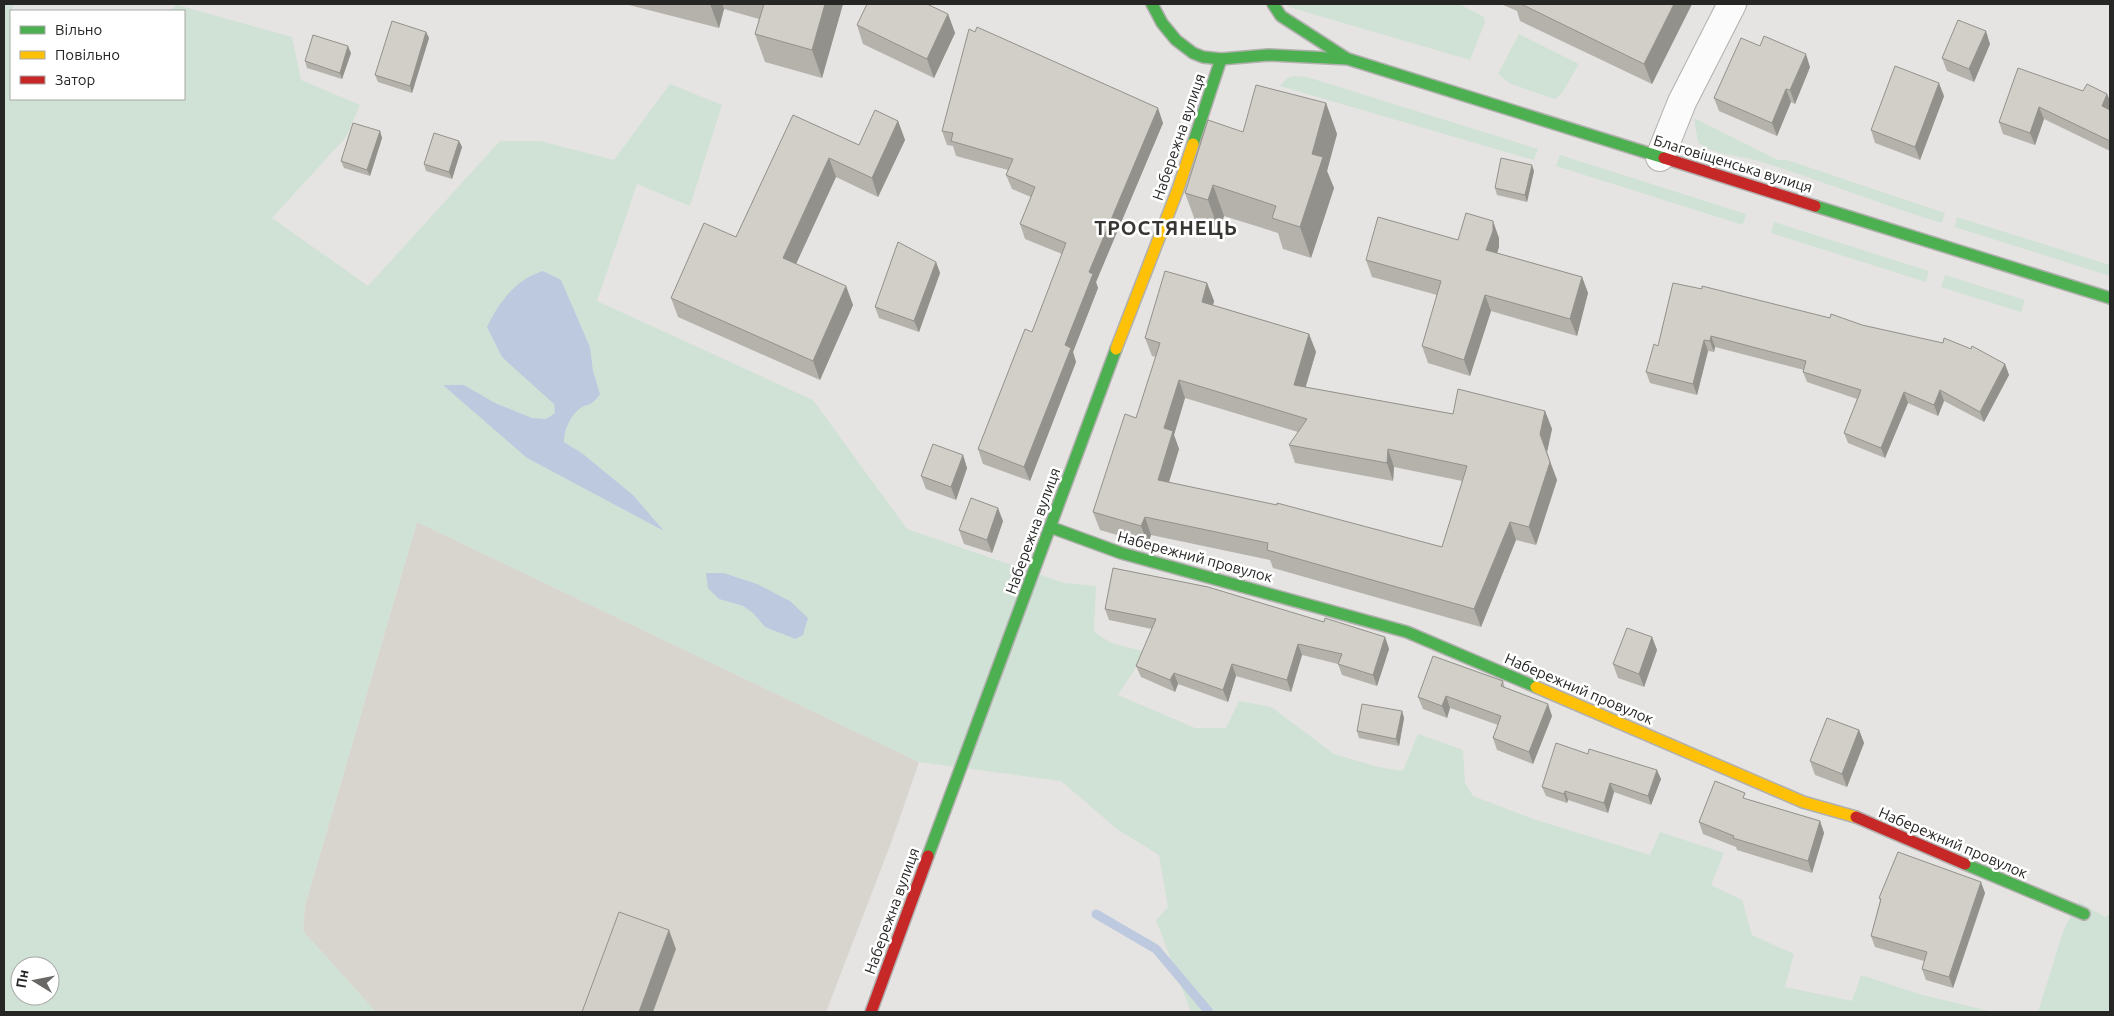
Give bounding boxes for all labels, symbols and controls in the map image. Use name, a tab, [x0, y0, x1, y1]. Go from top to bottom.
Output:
legend	[10, 10, 185, 100]
text: Вільно	[55, 21, 102, 38]
text: Повільно	[55, 46, 120, 63]
text: Затор	[55, 71, 95, 88]
street label: Набережна вулиця	[1149, 71, 1208, 202]
street label: Благовіщенська вулиця	[1652, 131, 1815, 196]
district label: ТРОСТЯНЕЦЬ	[1094, 216, 1238, 239]
street label: Набережна вулиця	[1002, 465, 1063, 596]
street label: Набережний провулок	[1116, 528, 1275, 586]
street label: Набережний провулок	[1502, 649, 1656, 728]
street label: Набережний провулок	[1876, 803, 2030, 882]
street label: Набережна вулиця	[861, 845, 922, 976]
north arrow	[10, 956, 60, 1006]
text: Пн	[13, 968, 32, 989]

